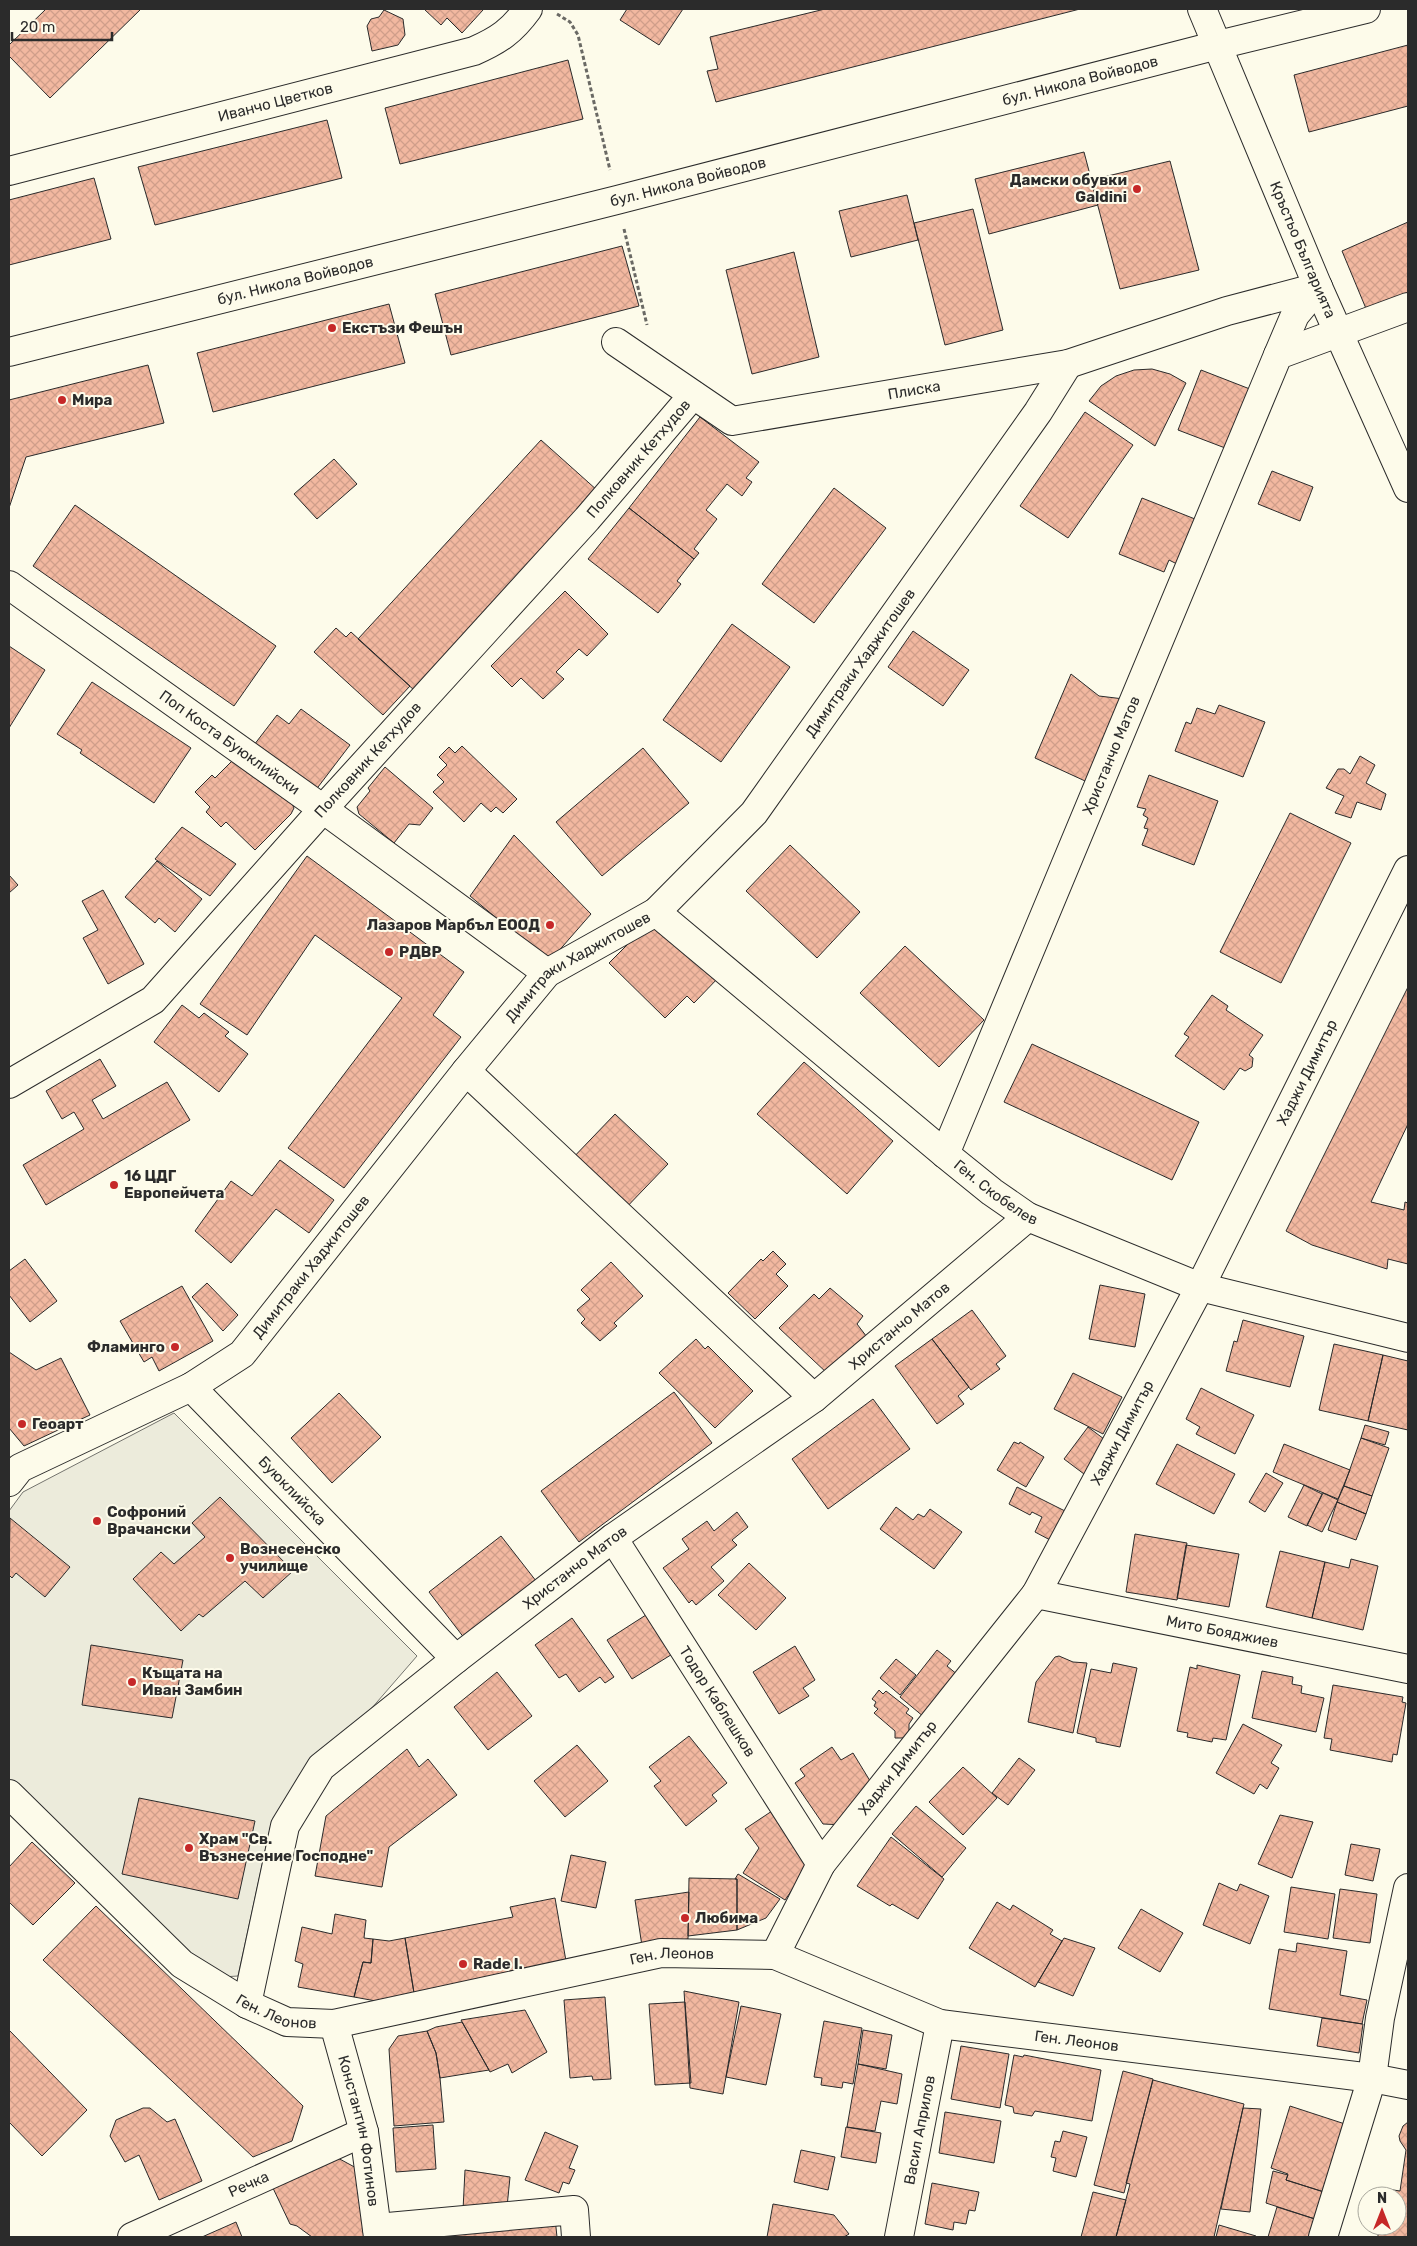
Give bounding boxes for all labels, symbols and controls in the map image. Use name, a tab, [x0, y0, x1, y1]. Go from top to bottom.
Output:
scale bar	[12, 10, 112, 42]
text: 20 m	[20, 18, 55, 36]
street label: бул. Никола Войводов	[1000, 52, 1160, 109]
street label: Иванчо Цветков	[216, 79, 335, 126]
street label: бул. Никола Войводов	[608, 153, 768, 210]
place label: Дамски обувки Galdini	[1010, 171, 1127, 206]
street label: Кръстьо Българията	[1266, 179, 1340, 321]
marker: Дамски обувки Galdini	[1131, 183, 1143, 195]
street label: бул. Никола Войводов	[215, 252, 375, 309]
place label: Екстъзи Фешън	[342, 319, 463, 337]
marker: Екстъзи Фешън	[326, 322, 338, 334]
street label: Плиска	[886, 377, 942, 403]
place label: Мира	[72, 391, 112, 409]
marker: Мира	[56, 394, 68, 406]
street label: Полковник Кетхудов	[583, 396, 694, 522]
street label: Димитраки Хаджитошев	[802, 585, 919, 741]
street label: Поп Коста Буюклийски	[156, 686, 303, 798]
street label: Христанчо Матов	[1079, 693, 1144, 817]
street label: Полковник Кетхудов	[311, 698, 425, 821]
street label: Димитраки Хаджитошев	[501, 908, 654, 1026]
place label: Лазаров Марбъл ЕООД	[367, 916, 540, 934]
marker: Лазаров Марбъл ЕООД	[544, 919, 556, 931]
place label: РДВР	[399, 943, 442, 961]
marker: РДВР	[383, 946, 395, 958]
street label: Хаджи Димитър	[1273, 1016, 1341, 1128]
street label: Ген. Скобелев	[950, 1156, 1040, 1229]
place label: 16 ЦДГ Европейчета	[124, 1167, 224, 1202]
marker: 16 ЦДГ Европейчета	[108, 1179, 120, 1191]
street label: Димитраки Хаджитошев	[249, 1191, 373, 1342]
street label: Христанчо Матов	[845, 1278, 953, 1374]
place label: Фламинго	[87, 1338, 165, 1356]
marker: Фламинго	[169, 1341, 181, 1353]
street label: Хаджи Димитър	[1087, 1377, 1157, 1488]
place label: Геоарт	[32, 1415, 84, 1433]
marker: Геоарт	[16, 1418, 28, 1430]
street label: Буюклийска	[255, 1453, 330, 1529]
place label: Софроний Врачански	[107, 1503, 191, 1538]
marker: Софроний Врачански	[91, 1515, 103, 1527]
street label: Христанчо Матов	[519, 1522, 630, 1613]
place label: Вознесенско училище	[240, 1540, 341, 1575]
marker: Вознесенско училище	[224, 1552, 236, 1564]
street label: Мито Бояджиев	[1164, 1611, 1280, 1652]
street label: Тодор Каблешков	[675, 1643, 759, 1760]
place label: Къщата на Иван Замбин	[142, 1664, 243, 1699]
marker: Къщата на Иван Замбин	[126, 1676, 138, 1688]
street label: Хаджи Димитър	[854, 1717, 941, 1819]
place label: Храм "Св. Възнесение Господне"	[199, 1830, 374, 1865]
marker: Храм "Св. Възнесение Господне"	[183, 1842, 195, 1854]
place label: Любима	[695, 1909, 758, 1927]
marker: Любима	[679, 1912, 691, 1924]
street label: Ген. Леонов	[628, 1944, 714, 1969]
place label: Rade I.	[473, 1955, 523, 1973]
marker: Rade I.	[457, 1958, 469, 1970]
street label: Ген. Леонов	[233, 1990, 317, 2032]
street label: Ген. Леонов	[1033, 2027, 1120, 2055]
street label: Константин Фотинов	[334, 2053, 383, 2208]
street label: Васил Априлов	[900, 2074, 939, 2186]
street label: Речка	[225, 2167, 272, 2201]
north arrow	[1357, 2186, 1407, 2236]
text: N	[1377, 2190, 1387, 2207]

